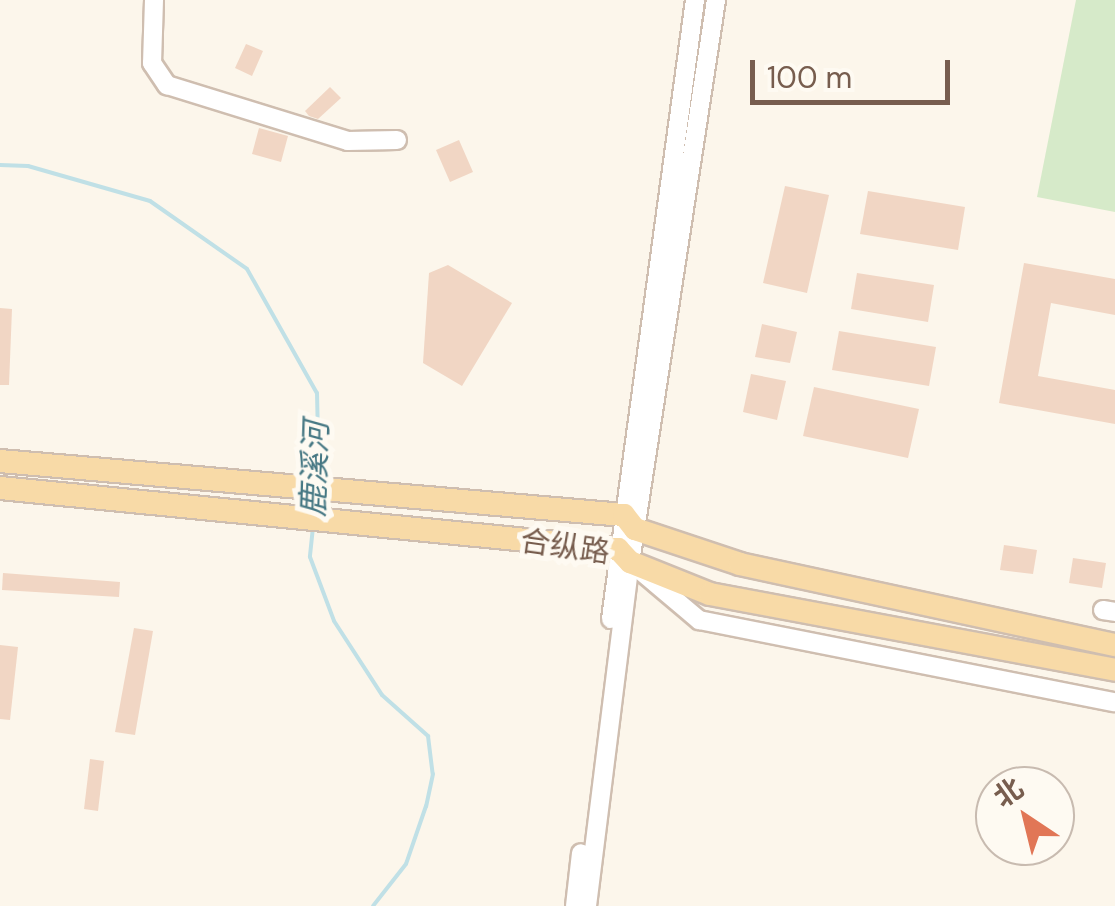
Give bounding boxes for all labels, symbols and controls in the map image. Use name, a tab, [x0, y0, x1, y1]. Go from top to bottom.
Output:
scale bar	[755, 40, 955, 102]
text: 100 m	[767, 58, 852, 97]
water label: 鹿溪河	[294, 420, 336, 518]
street label: 合纵路	[518, 523, 612, 571]
north arrow	[975, 766, 1075, 866]
text: 北	[987, 769, 1031, 816]

